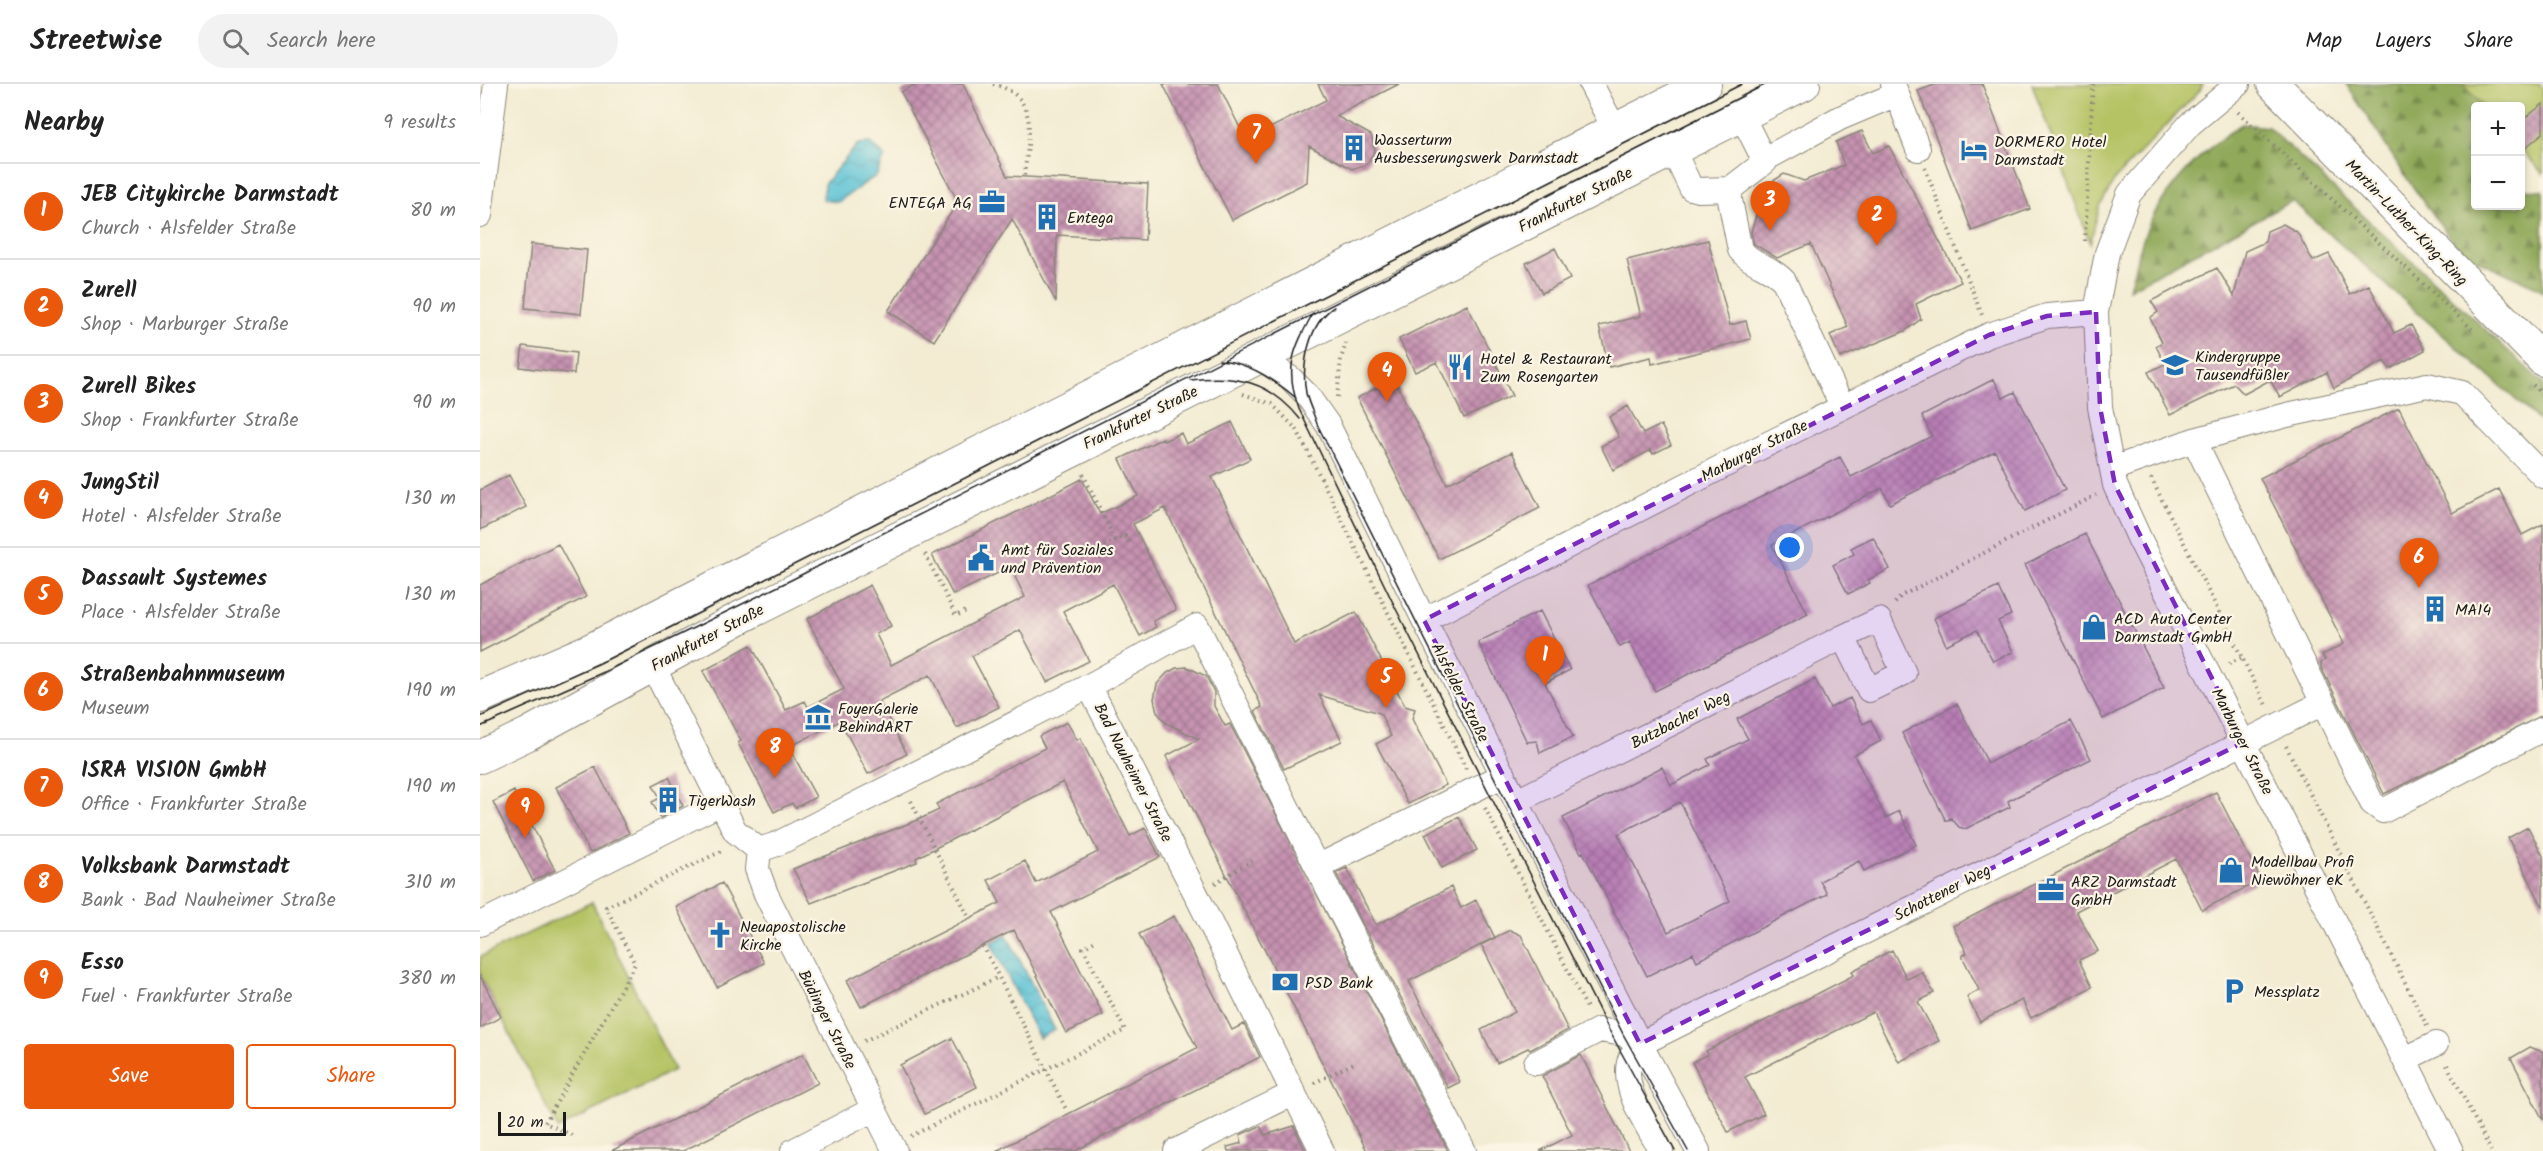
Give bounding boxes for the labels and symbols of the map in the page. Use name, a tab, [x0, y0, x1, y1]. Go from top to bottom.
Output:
pin: 7	[1236, 115, 1276, 164]
place label: Wasserturm Ausbesserungswerk Darmstadt	[1374, 128, 1579, 171]
place label: DORMERO Hotel Darmstadt	[1994, 130, 2106, 173]
building icon: Wasserturm Ausbesserungswerk Darmstadt	[1339, 133, 1369, 163]
hotel icon: DORMERO Hotel Darmstadt	[1959, 135, 1989, 165]
street label: Martin-Luther-King-Ring	[2338, 154, 2473, 292]
street label: Frankfurter Straße	[1514, 161, 1637, 240]
pin: 3	[1750, 182, 1790, 231]
office icon: ENTEGA AG	[977, 187, 1007, 217]
place label: ENTEGA AG	[888, 191, 972, 216]
pin: 2	[1858, 196, 1896, 246]
building icon: Entega	[1032, 202, 1062, 232]
place label: Entega	[1067, 206, 1113, 231]
place label: Kindergruppe Tausendfüßler	[2195, 345, 2290, 388]
place label: Hotel & Restaurant Zum Rosengarten	[1480, 347, 1612, 390]
school or university icon: Kindergruppe Tausendfüßler	[2160, 350, 2190, 380]
pin: 4	[1368, 352, 1406, 402]
restaurant icon: Hotel & Restaurant Zum Rosengarten	[1445, 352, 1475, 382]
street label: Frankfurter Straße	[1079, 380, 1202, 457]
street label: Marburger Straße	[1697, 414, 1813, 489]
your location	[1775, 533, 1804, 562]
place label: Amt für Soziales und Prävention	[1001, 538, 1114, 581]
pin: 6	[2400, 538, 2438, 588]
public building icon: Amt für Soziales und Prävention	[966, 543, 996, 573]
building icon: MA14	[2420, 594, 2450, 624]
street label: Frankfurter Straße	[646, 598, 769, 679]
place label: MA14	[2455, 598, 2491, 623]
place label: ACD Auto Center Darmstadt GmbH	[2114, 607, 2233, 650]
shop icon: ACD Auto Center Darmstadt GmbH	[2079, 612, 2109, 642]
pin: 1	[1526, 636, 1564, 686]
street label: Alsfelder Straße	[1424, 639, 1495, 747]
pin: 5	[1366, 658, 1406, 708]
street label: Butzbacher Weg	[1626, 684, 1735, 756]
street label: Marburger Straße	[2204, 684, 2279, 800]
place label: FoyerGalerie BehindART	[838, 697, 918, 740]
street label: Bad Nauheimer Straße	[1087, 699, 1179, 847]
museum icon: FoyerGalerie BehindART	[803, 702, 833, 732]
pin: 8	[756, 728, 794, 778]
building icon: TigerWash	[653, 785, 683, 815]
pin: 9	[506, 788, 544, 838]
place label: TigerWash	[688, 789, 756, 814]
place label: Modellbau Profi Niewöhner eK	[2251, 850, 2354, 893]
shop icon: Modellbau Profi Niewöhner eK	[2216, 855, 2246, 885]
street label: Schottener Weg	[1890, 858, 1995, 928]
place label: ARZ Darmstadt GmbH	[2071, 870, 2178, 913]
office icon: ARZ Darmstadt GmbH	[2036, 875, 2066, 905]
place label: Neuapostolische Kirche	[740, 915, 846, 958]
church icon: Neuapostolische Kirche	[705, 920, 735, 950]
street label: Büdinger Straße	[791, 966, 862, 1074]
bank icon: PSD Bank	[1270, 967, 1300, 997]
place label: PSD Bank	[1305, 971, 1373, 996]
parking icon: Messplatz	[2219, 976, 2249, 1006]
place label: Messplatz	[2254, 980, 2320, 1005]
scale bar	[498, 1109, 566, 1136]

